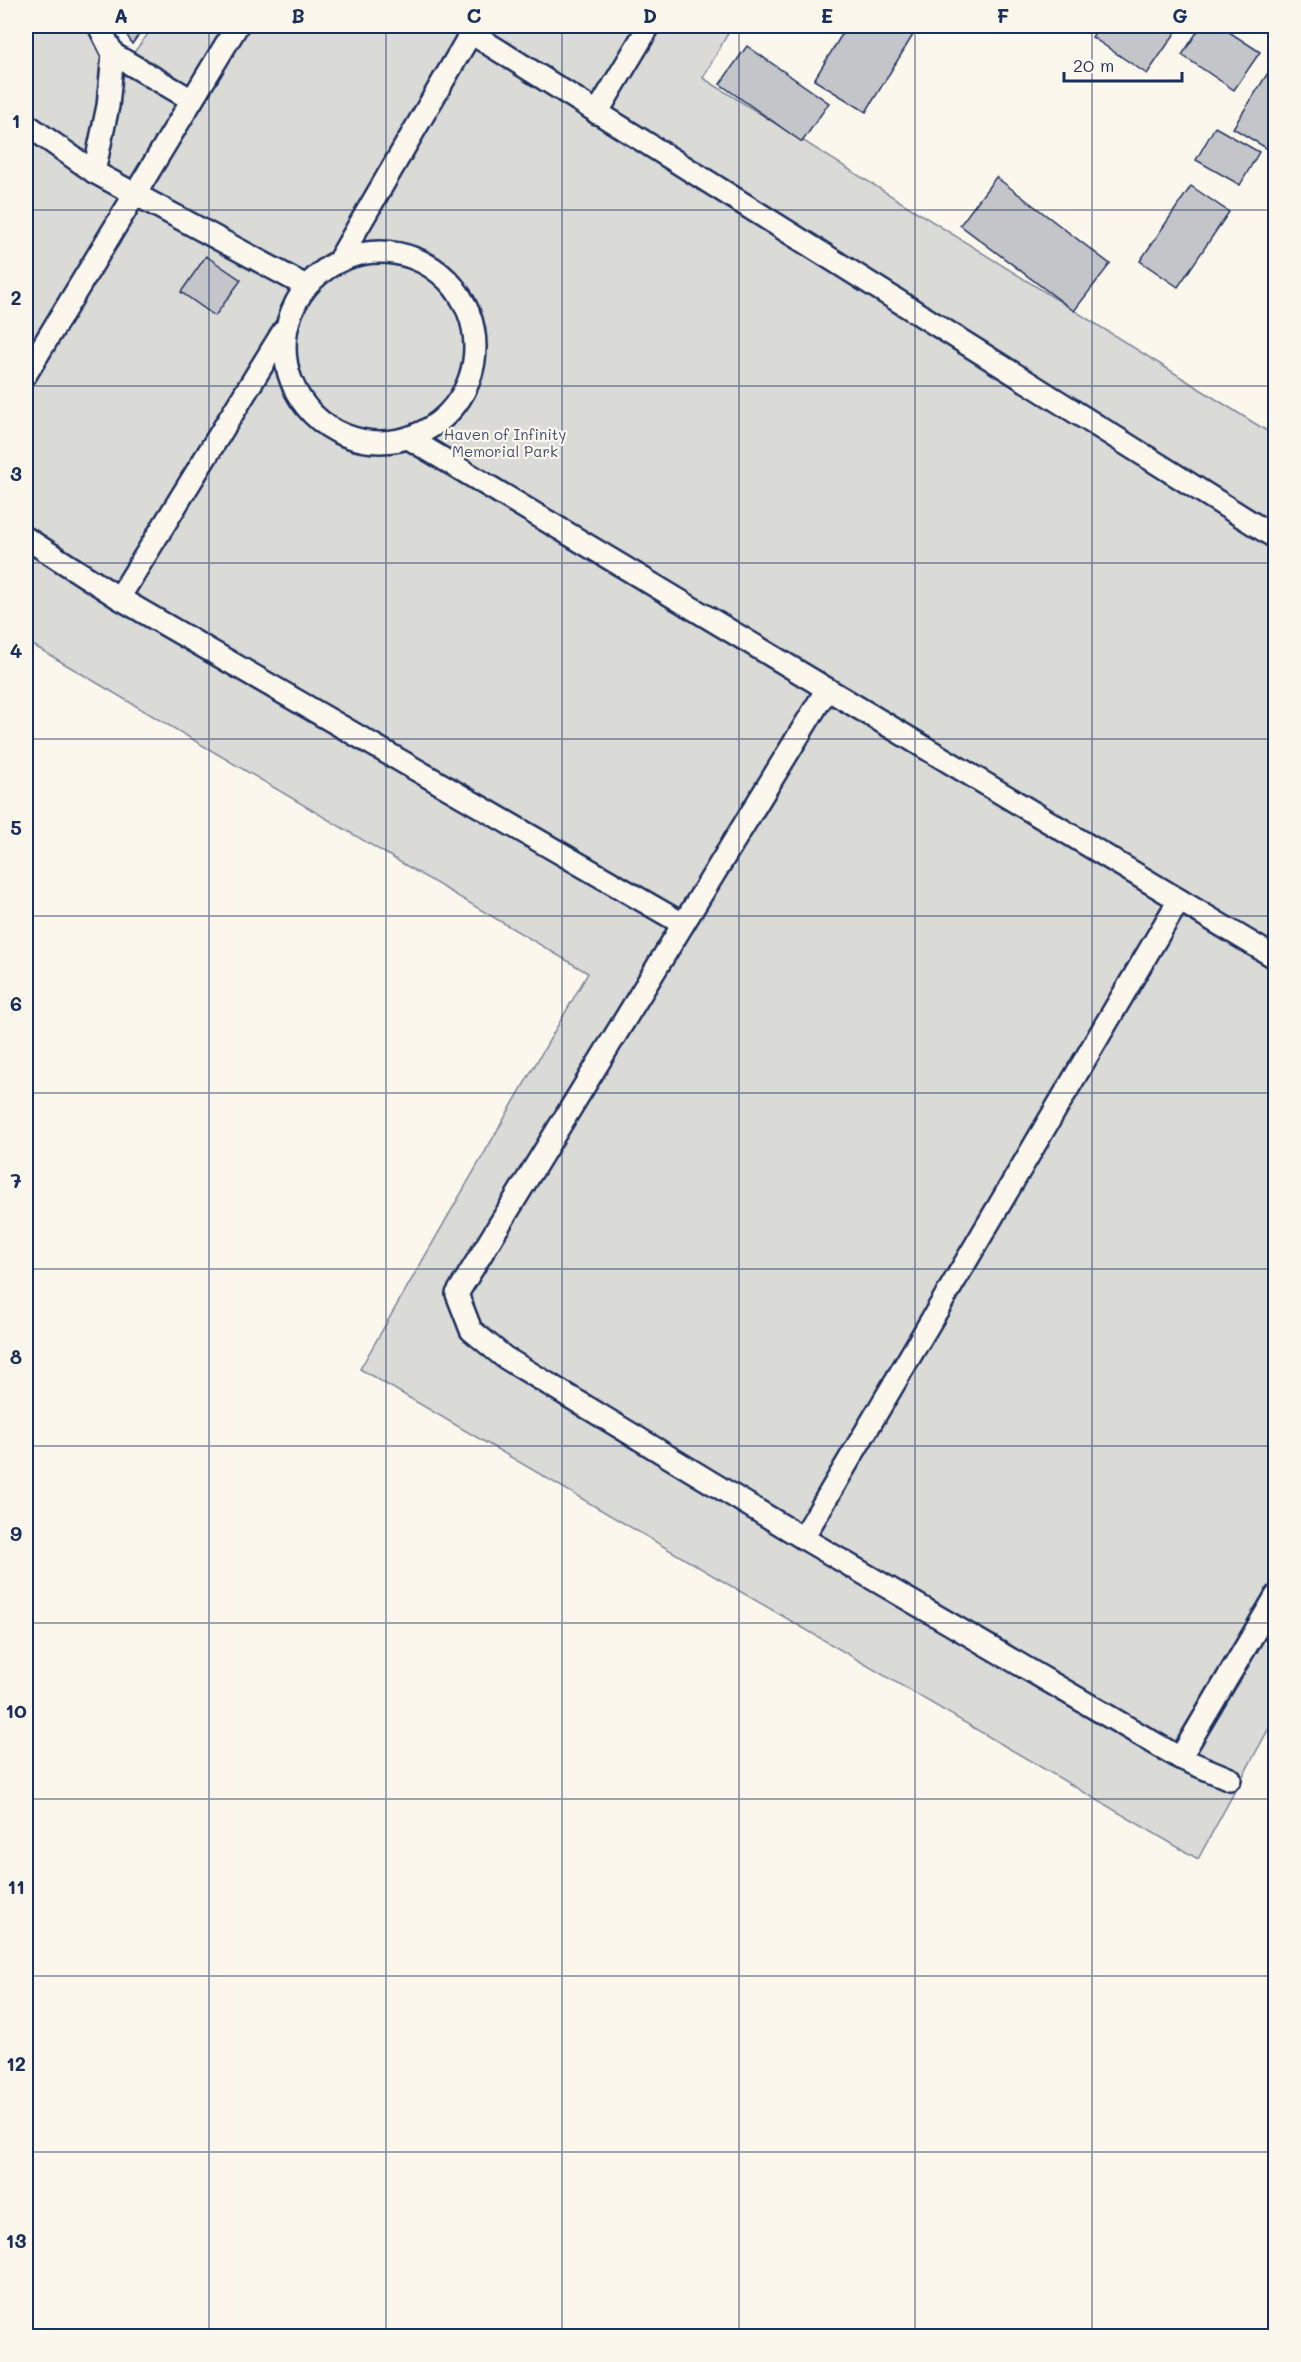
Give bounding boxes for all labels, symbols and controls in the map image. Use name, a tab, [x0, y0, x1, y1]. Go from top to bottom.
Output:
text: A	[114, 2, 128, 28]
text: B	[291, 2, 305, 28]
text: C	[467, 2, 482, 28]
text: D	[643, 2, 657, 28]
text: E	[821, 2, 833, 28]
text: F	[997, 2, 1010, 28]
text: G	[1172, 2, 1188, 28]
scale bar	[1064, 45, 1182, 83]
text: 20 m	[1073, 53, 1114, 77]
text: 1	[12, 107, 20, 133]
text: 2	[10, 284, 22, 310]
park label: Haven of Infinity Memorial Park	[444, 424, 566, 461]
text: 3	[10, 460, 22, 486]
text: 4	[10, 637, 23, 663]
text: 5	[10, 814, 22, 840]
text: 6	[10, 990, 22, 1016]
text: 7	[10, 1167, 22, 1193]
text: 8	[10, 1343, 22, 1369]
text: 9	[10, 1520, 22, 1546]
text: 10	[5, 1697, 27, 1723]
text: 11	[7, 1873, 25, 1899]
text: 12	[6, 2050, 26, 2076]
text: 13	[6, 2227, 26, 2253]

